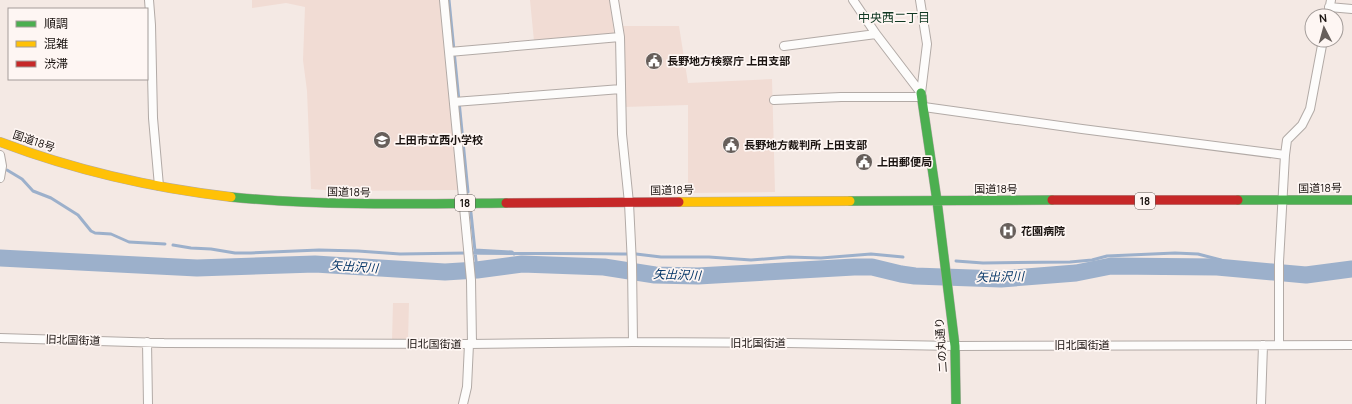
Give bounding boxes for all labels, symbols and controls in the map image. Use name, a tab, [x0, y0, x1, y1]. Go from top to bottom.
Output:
legend	[8, 8, 148, 80]
north arrow	[1304, 8, 1344, 48]
district label: 中央西二丁目	[858, 9, 930, 26]
text: N	[1318, 10, 1328, 25]
text: 順調	[44, 15, 68, 32]
text: 混雑	[44, 35, 68, 52]
public building icon: 長野地方検察庁 上田支部	[644, 51, 664, 71]
place label: 長野地方検察庁 上田支部	[667, 53, 790, 68]
text: 渋滞	[44, 55, 68, 72]
street label: 国道18号	[11, 126, 57, 155]
school or university icon: 上田市立西小学校	[372, 130, 392, 150]
place label: 上田市立西小学校	[395, 132, 483, 147]
public building icon: 長野地方裁判所 上田支部	[721, 135, 741, 155]
place label: 長野地方裁判所 上田支部	[744, 137, 867, 152]
public building icon: 上田郵便局	[854, 152, 874, 172]
place label: 上田郵便局	[877, 154, 932, 169]
street label: 国道18号	[1298, 180, 1342, 195]
street label: 国道18号	[974, 181, 1018, 196]
street label: 国道18号	[650, 182, 694, 197]
street label: 国道18号	[327, 184, 371, 199]
road number: 18	[1135, 193, 1155, 209]
road number: 18	[455, 195, 475, 211]
hospital icon: 花園病院	[998, 221, 1018, 241]
place label: 花園病院	[1021, 223, 1065, 238]
water label: 矢出沢川	[329, 256, 381, 277]
water label: 矢出沢川	[653, 265, 703, 284]
water label: 矢出沢川	[976, 268, 1026, 285]
street label: 二の丸通り	[931, 317, 950, 373]
street label: 旧北国街道	[45, 331, 101, 348]
street label: 旧北国街道	[731, 335, 786, 350]
street label: 旧北国街道	[406, 336, 462, 351]
street label: 旧北国街道	[1055, 337, 1110, 352]

